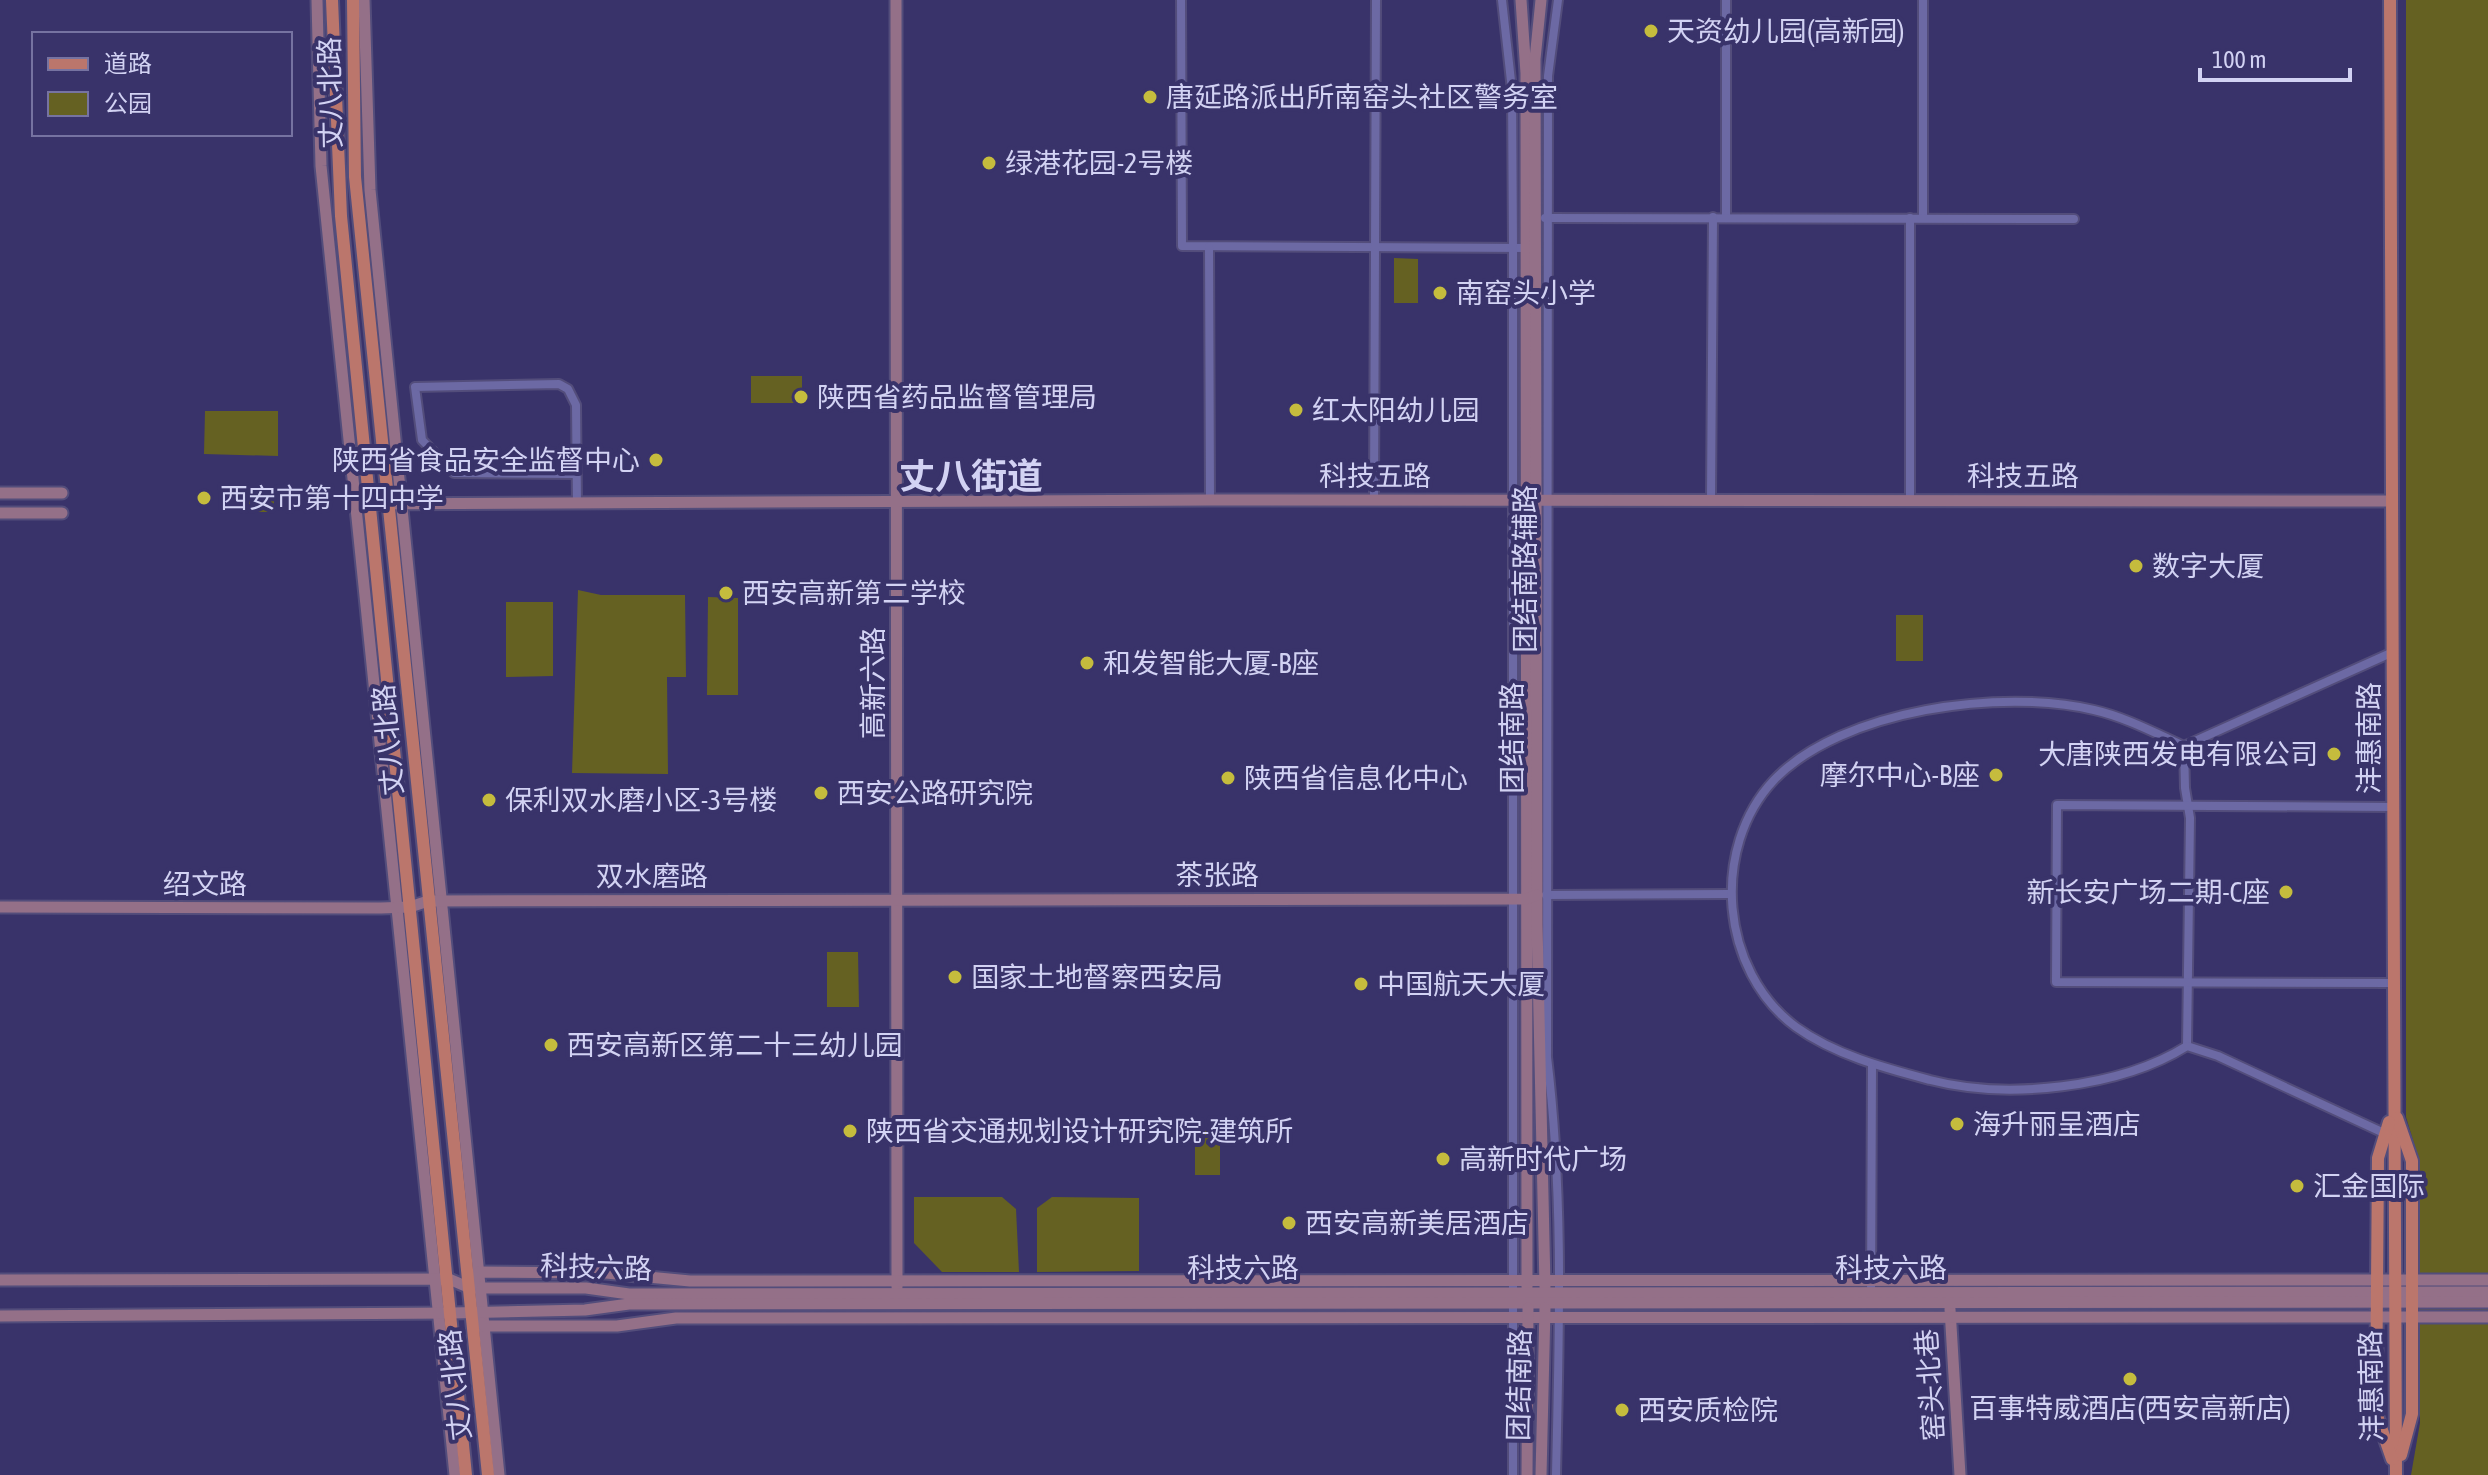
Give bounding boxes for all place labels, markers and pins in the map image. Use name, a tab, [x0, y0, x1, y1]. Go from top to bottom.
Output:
place label: 天资幼儿园(高新园)	[1667, 15, 1904, 47]
marker: 天资幼儿园(高新园)	[1642, 22, 1660, 40]
place label: 唐延路派出所南窑头社区警务室	[1166, 81, 1558, 113]
marker: 唐延路派出所南窑头社区警务室	[1141, 88, 1159, 106]
place label: 绿港花园-2号楼	[1005, 147, 1193, 179]
marker: 绿港花园-2号楼	[980, 154, 998, 172]
place label: 南窑头小学	[1456, 277, 1596, 309]
marker: 南窑头小学	[1431, 284, 1449, 302]
place label: 陕西省药品监督管理局	[817, 381, 1097, 413]
marker: 陕西省药品监督管理局	[792, 388, 810, 406]
place label: 红太阳幼儿园	[1312, 394, 1480, 426]
marker: 红太阳幼儿园	[1287, 401, 1305, 419]
place label: 陕西省食品安全监督中心	[332, 444, 640, 476]
marker: 陕西省食品安全监督中心	[647, 451, 665, 469]
place label: 西安市第十四中学	[220, 482, 444, 514]
marker: 西安市第十四中学	[195, 489, 213, 507]
place label: 数字大厦	[2152, 550, 2264, 582]
marker: 数字大厦	[2127, 557, 2145, 575]
place label: 西安高新第二学校	[742, 577, 966, 609]
marker: 西安高新第二学校	[717, 584, 735, 602]
place label: 和发智能大厦-B座	[1103, 647, 1319, 679]
marker: 和发智能大厦-B座	[1078, 654, 1096, 672]
place label: 大唐陕西发电有限公司	[2038, 738, 2318, 770]
marker: 大唐陕西发电有限公司	[2325, 745, 2343, 763]
place label: 摩尔中心-B座	[1820, 759, 1980, 791]
place label: 陕西省信息化中心	[1244, 762, 1468, 794]
marker: 摩尔中心-B座	[1987, 766, 2005, 784]
marker: 陕西省信息化中心	[1219, 769, 1237, 787]
place label: 西安公路研究院	[837, 777, 1033, 809]
place label: 保利双水磨小区-3号楼	[505, 784, 777, 816]
marker: 西安公路研究院	[812, 784, 830, 802]
marker: 保利双水磨小区-3号楼	[480, 791, 498, 809]
place label: 新长安广场二期-C座	[2026, 876, 2270, 908]
marker: 新长安广场二期-C座	[2277, 883, 2295, 901]
place label: 国家土地督察西安局	[971, 961, 1223, 993]
marker: 国家土地督察西安局	[946, 968, 964, 986]
place label: 中国航天大厦	[1377, 968, 1545, 1000]
marker: 中国航天大厦	[1352, 975, 1370, 993]
place label: 西安高新区第二十三幼儿园	[567, 1029, 903, 1061]
marker: 西安高新区第二十三幼儿园	[542, 1036, 560, 1054]
place label: 海升丽呈酒店	[1973, 1108, 2141, 1140]
place label: 陕西省交通规划设计研究院-建筑所	[866, 1115, 1293, 1147]
marker: 海升丽呈酒店	[1948, 1115, 1966, 1133]
marker: 陕西省交通规划设计研究院-建筑所	[841, 1122, 859, 1140]
place label: 高新时代广场	[1459, 1143, 1627, 1175]
marker: 高新时代广场	[1434, 1150, 1452, 1168]
place label: 汇金国际	[2313, 1170, 2425, 1202]
marker: 汇金国际	[2288, 1177, 2306, 1195]
place label: 西安高新美居酒店	[1305, 1207, 1529, 1239]
marker: 西安高新美居酒店	[1280, 1214, 1298, 1232]
marker: 百事特威酒店(西安高新店)	[2121, 1370, 2139, 1388]
place label: 百事特威酒店(西安高新店)	[1969, 1392, 2291, 1424]
place label: 西安质检院	[1638, 1394, 1778, 1426]
marker: 西安质检院	[1613, 1401, 1631, 1419]

